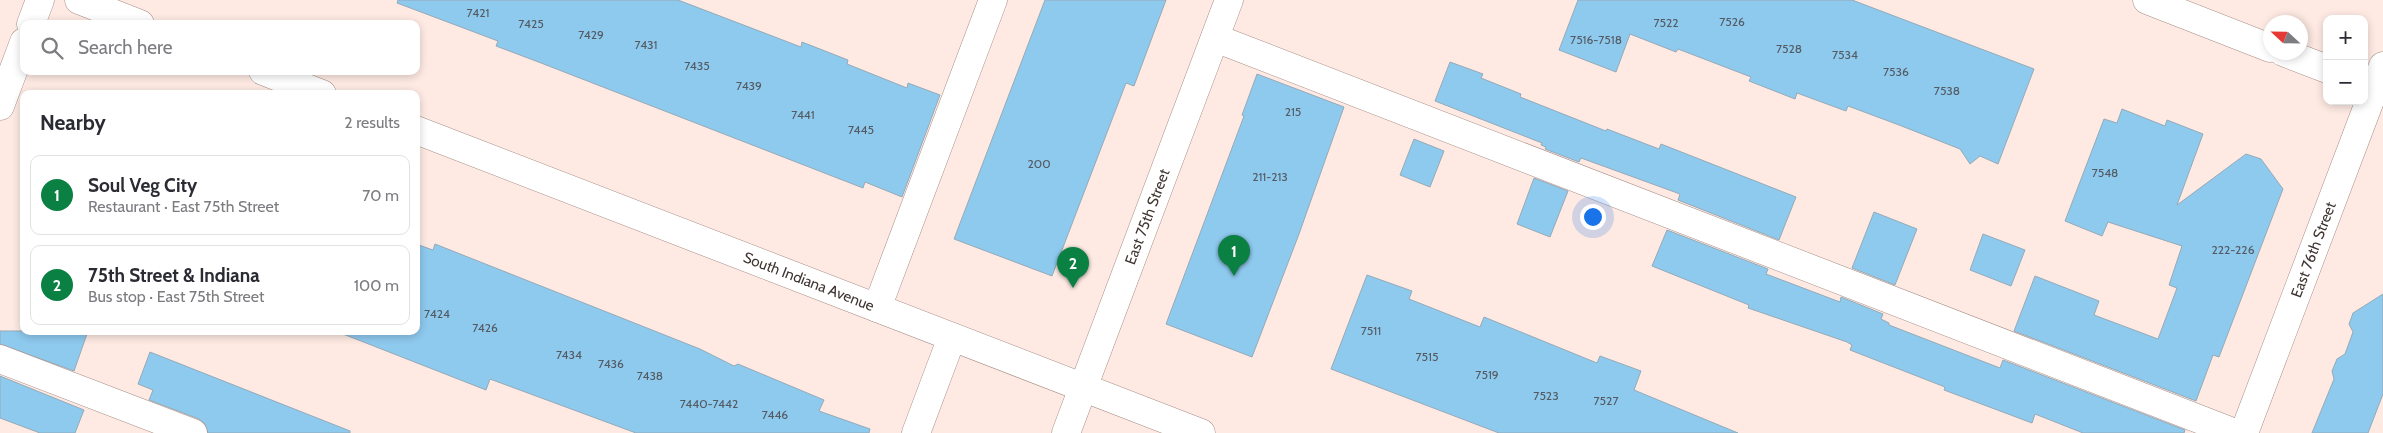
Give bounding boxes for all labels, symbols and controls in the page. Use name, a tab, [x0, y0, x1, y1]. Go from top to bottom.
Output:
house number: 7421	[467, 5, 489, 20]
house number: 7526	[1719, 14, 1745, 29]
house number: 7522	[1653, 15, 1679, 30]
north arrow	[2263, 15, 2308, 60]
map controls	[2323, 15, 2368, 105]
button: +	[2323, 15, 2368, 60]
house number: 7425	[518, 16, 544, 31]
search box	[20, 20, 420, 75]
house number: 7429	[578, 27, 604, 42]
house number: 7516-7518	[1570, 32, 1622, 47]
icon: search	[38, 34, 66, 62]
text: Search here	[78, 36, 172, 59]
house number: 7431	[635, 37, 657, 52]
house number: 7528	[1776, 41, 1802, 56]
house number: 7534	[1832, 47, 1858, 62]
house number: 7435	[684, 58, 710, 73]
button: −	[2323, 60, 2368, 105]
house number: 7536	[1883, 64, 1909, 79]
house number: 7439	[736, 78, 762, 93]
house number: 7538	[1934, 83, 1960, 98]
house number: 215	[1285, 104, 1301, 119]
house number: 7441	[791, 107, 815, 122]
text: Nearby	[40, 110, 106, 135]
text: 2 results	[344, 113, 400, 132]
house number: 7445	[848, 122, 874, 137]
house number: 200	[1027, 156, 1051, 171]
house number: 7548	[2092, 165, 2118, 180]
street label: East 75th Street	[1121, 166, 1174, 267]
house number: 211-213	[1252, 169, 1288, 184]
text: Soul Veg City	[88, 174, 197, 197]
text: 1	[54, 186, 60, 205]
text: 70 m	[362, 186, 399, 205]
text: Restaurant · East 75th Street	[88, 197, 279, 216]
street label: East 76th Street	[2287, 199, 2340, 300]
your location	[1580, 204, 1606, 230]
pin: 1	[1218, 235, 1250, 276]
house number: 222-226	[2212, 242, 2255, 257]
pin: 2	[1057, 247, 1089, 288]
street label: South Indiana Avenue	[741, 248, 877, 315]
text: 75th Street & Indiana	[88, 264, 260, 287]
text: 2	[53, 276, 61, 295]
text: 100 m	[354, 276, 399, 295]
text: Bus stop · East 75th Street	[88, 287, 264, 306]
house number: 7424	[424, 306, 450, 321]
house number: 7426	[472, 320, 498, 335]
house number: 7511	[1361, 323, 1381, 338]
house number: 7434	[556, 347, 582, 362]
house number: 7515	[1416, 349, 1438, 364]
house number: 7436	[598, 356, 624, 371]
house number: 7519	[1475, 367, 1499, 382]
house number: 7438	[637, 368, 663, 383]
house number: 7523	[1533, 388, 1559, 403]
house number: 7527	[1594, 393, 1618, 408]
house number: 7440-7442	[680, 396, 738, 411]
house number: 7446	[762, 407, 788, 422]

